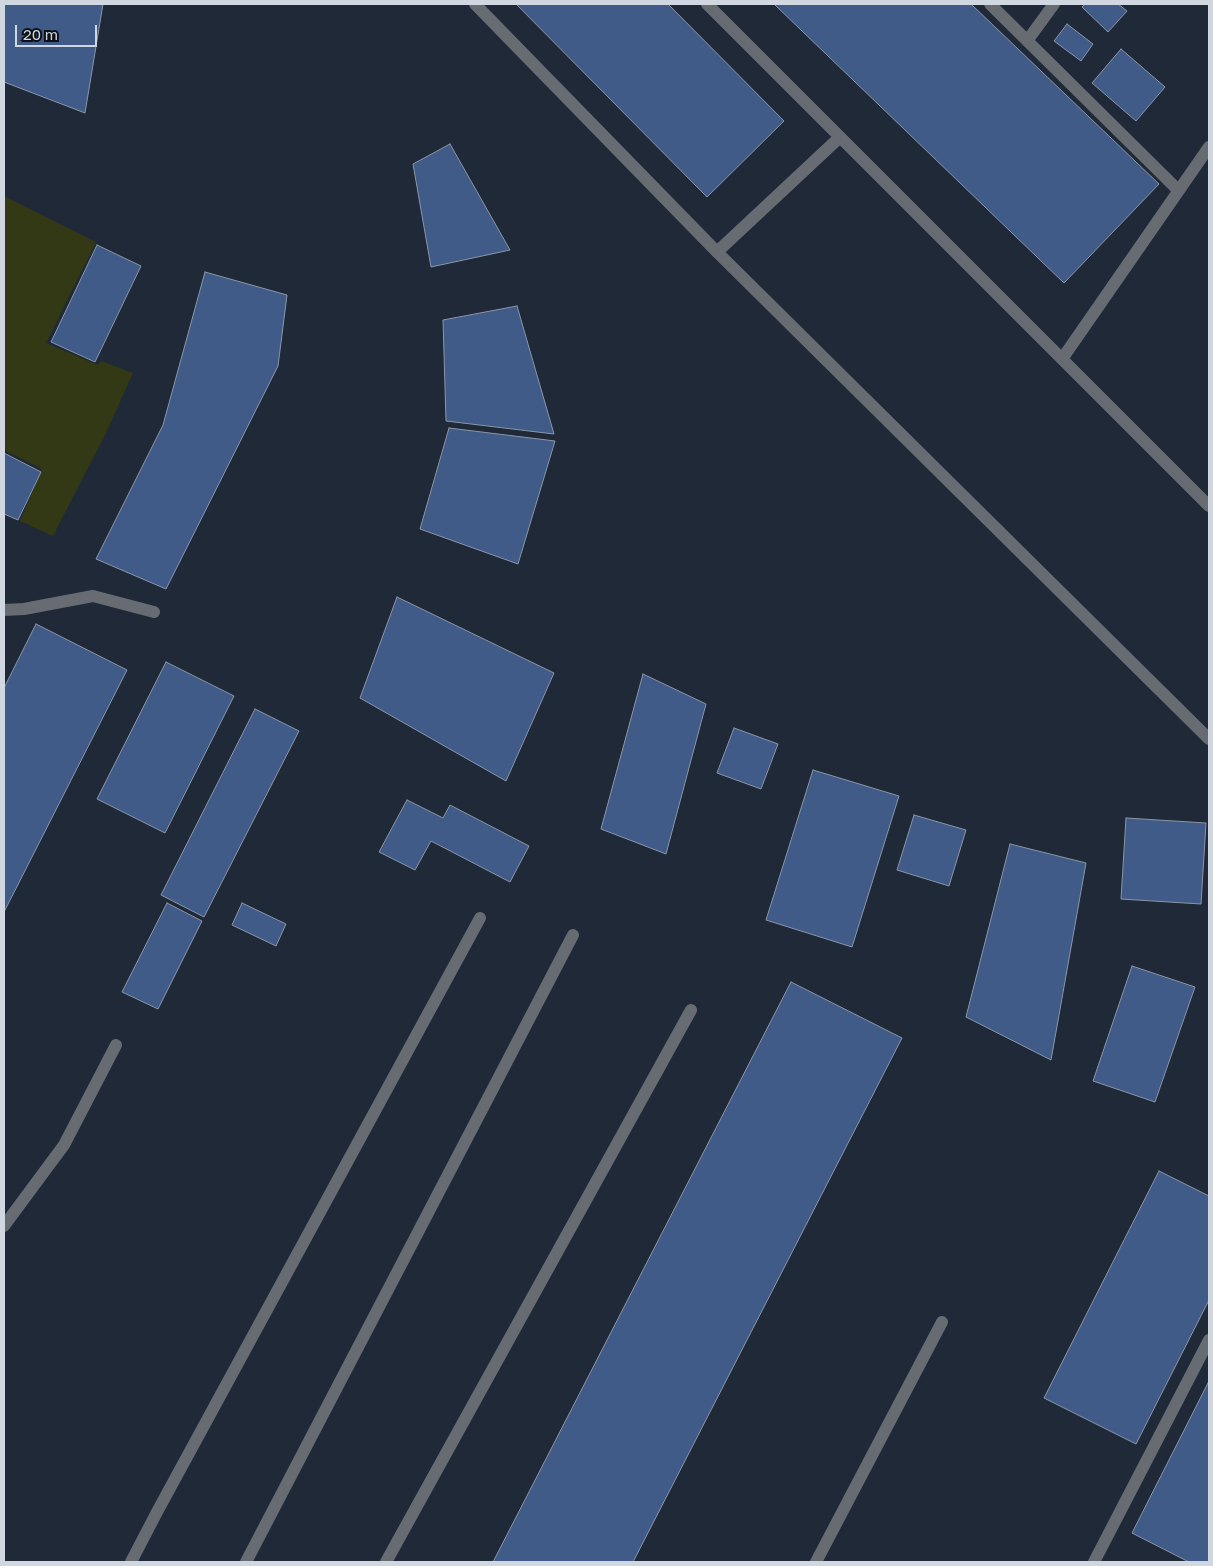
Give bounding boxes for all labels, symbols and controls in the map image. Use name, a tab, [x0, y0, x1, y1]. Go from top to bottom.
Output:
scale bar	[18, 15, 100, 47]
text: 20 m	[23, 25, 58, 43]

